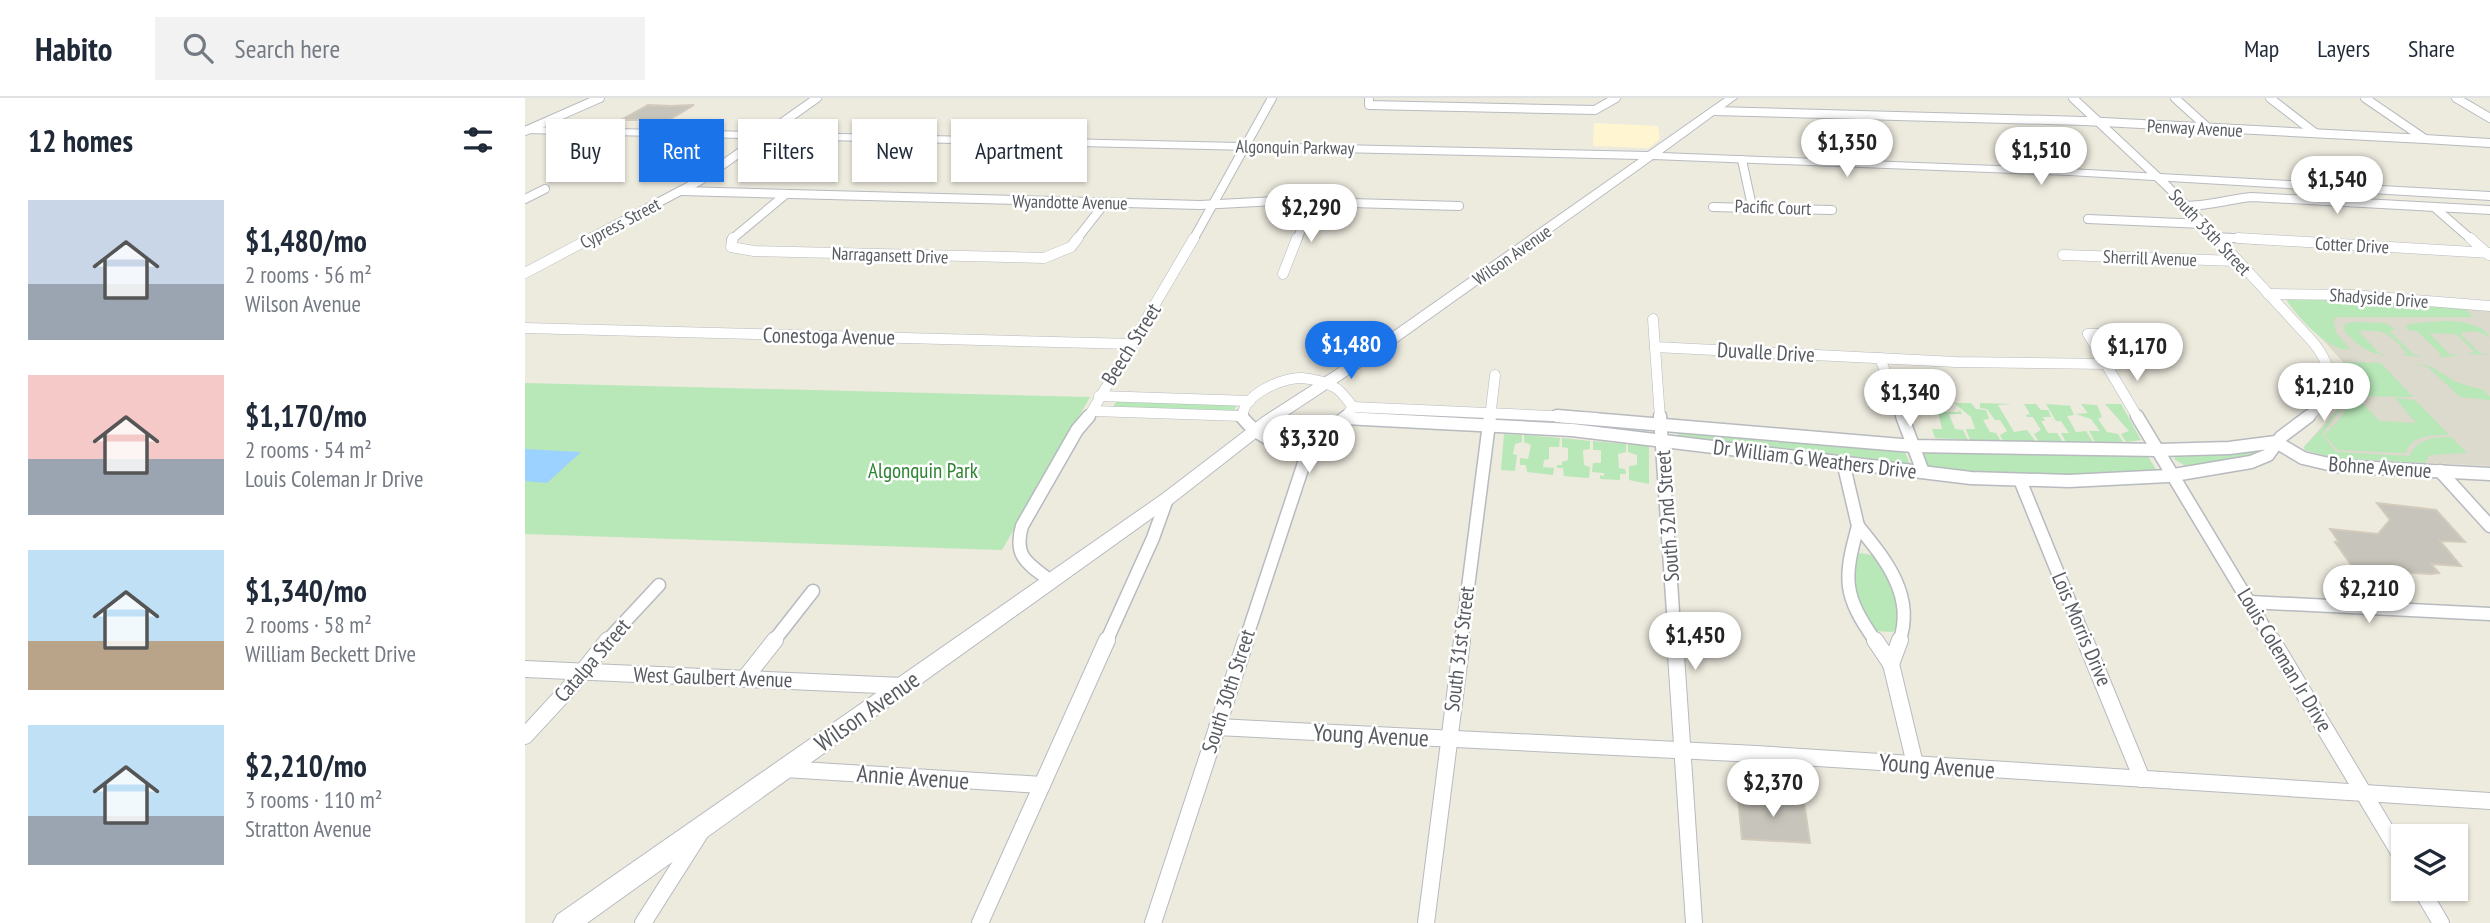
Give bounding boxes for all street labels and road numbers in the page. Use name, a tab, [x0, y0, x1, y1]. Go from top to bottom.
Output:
street label: Penway Avenue	[2147, 114, 2243, 142]
street label: Algonquin Parkway	[1235, 134, 1355, 160]
street label: South 35th Street	[2164, 184, 2256, 280]
street label: Wyandotte Avenue	[1012, 189, 1128, 215]
street label: Cypress Street	[576, 192, 664, 254]
street label: Pacific Court	[1734, 194, 1812, 220]
street label: Wilson Avenue	[1468, 220, 1556, 290]
street label: Cotter Drive	[2314, 232, 2390, 258]
street label: Narragansett Drive	[831, 241, 949, 269]
street label: Sherrill Avenue	[2103, 245, 2197, 271]
street label: Shadyside Drive	[2329, 283, 2429, 313]
street label: Beech Street	[1095, 298, 1167, 390]
street label: Conestoga Avenue	[763, 321, 895, 351]
street label: Duvalle Drive	[1716, 336, 1816, 368]
street label: Dr William G Weathers Drive	[1712, 433, 1918, 485]
street label: South 32nd Street	[1649, 449, 1685, 583]
street label: Bohne Avenue	[2328, 450, 2432, 484]
street label: Lois Morris Drive	[2046, 568, 2118, 690]
street label: Louis Coleman Jr Drive	[2231, 583, 2339, 737]
street label: South 31st Street	[1438, 584, 1480, 713]
street label: Catalpa Street	[548, 612, 636, 707]
street label: South 30th Street	[1195, 626, 1261, 756]
street label: West Gaulbert Avenue	[633, 661, 793, 693]
street label: Wilson Avenue	[809, 664, 925, 758]
street label: Young Avenue	[1312, 716, 1430, 754]
street label: Young Avenue	[1878, 746, 1996, 786]
street label: Annie Avenue	[856, 758, 970, 796]

